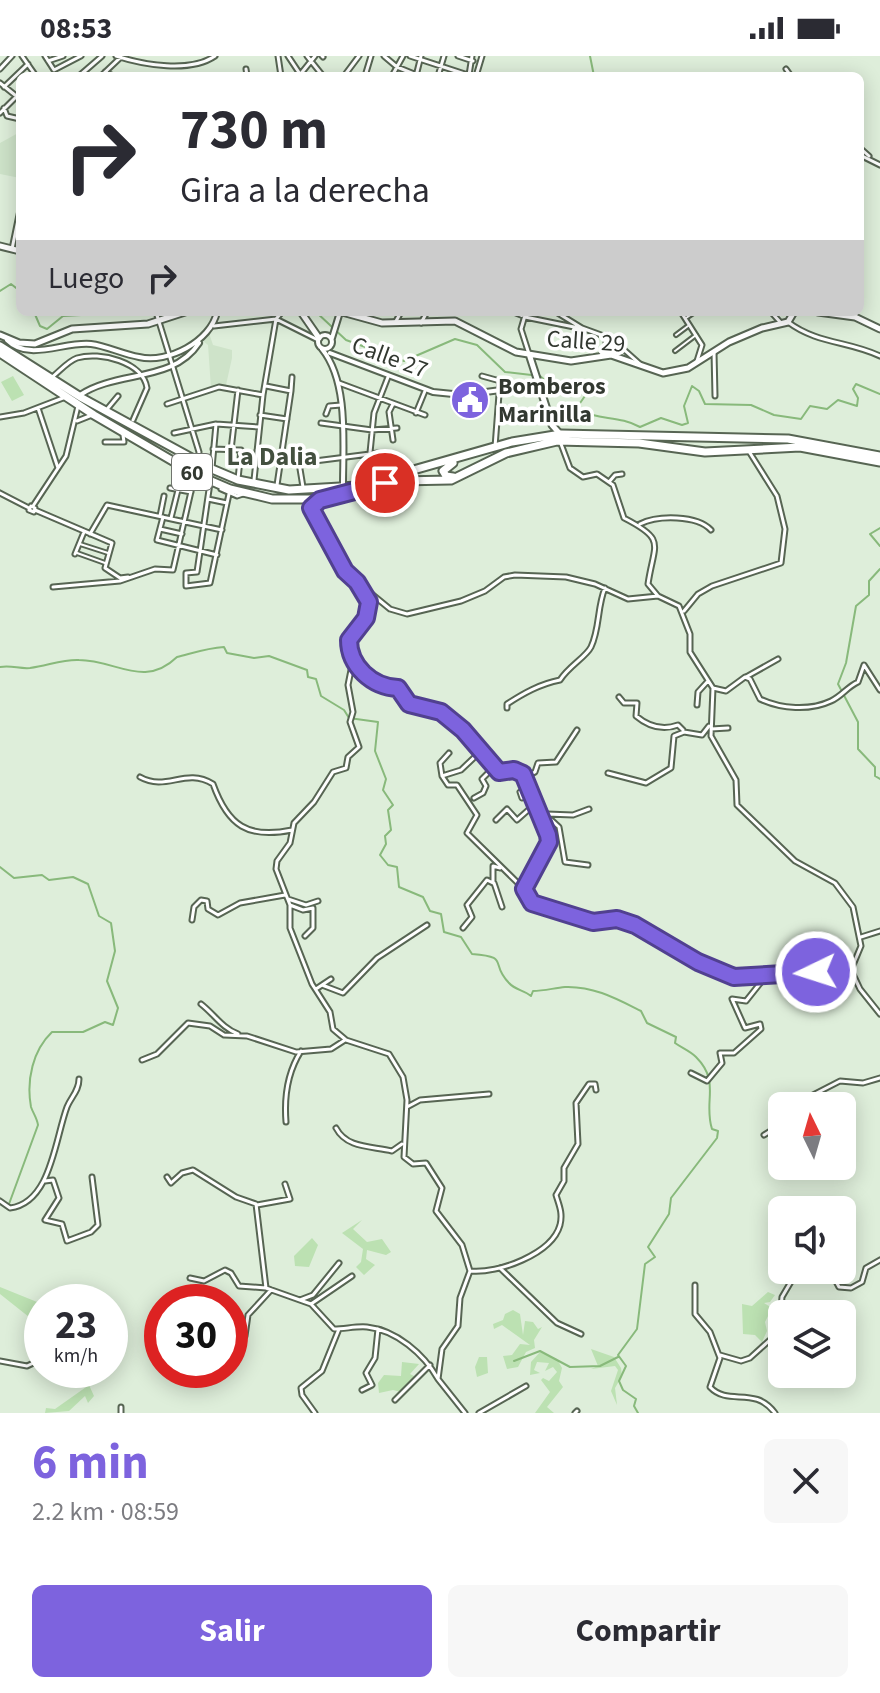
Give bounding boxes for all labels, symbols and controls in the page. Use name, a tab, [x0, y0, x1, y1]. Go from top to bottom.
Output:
text: 08:53	[40, 7, 112, 50]
text: 730 m	[180, 91, 328, 170]
icon: right	[48, 104, 152, 208]
text: Gira a la derecha	[180, 165, 430, 216]
icon: right	[140, 256, 184, 300]
text: Luego	[48, 257, 124, 300]
street label: Calle 29	[546, 321, 626, 362]
street label: Calle 27	[347, 328, 433, 387]
place label: Bomberos Marinilla	[498, 369, 606, 432]
public building icon: Bomberos Marinilla	[449, 379, 491, 421]
district label: La Dalia	[227, 438, 317, 475]
pin	[351, 449, 419, 517]
road number: 60	[172, 454, 212, 490]
icon: arrive	[363, 461, 407, 505]
position arrow	[774, 930, 858, 1014]
north arrow	[768, 1092, 856, 1180]
map controls	[768, 1092, 856, 1388]
button: sound	[768, 1196, 856, 1284]
speed limit sign: 30	[144, 1284, 248, 1388]
text: 23	[55, 1297, 97, 1354]
button: layers	[768, 1300, 856, 1388]
text: km/h	[54, 1342, 98, 1370]
text: 6 min	[32, 1429, 149, 1497]
button: close	[764, 1439, 848, 1523]
text: 2.2 km · 08:59	[32, 1493, 179, 1530]
button: Salir	[32, 1585, 432, 1677]
button: Compartir	[448, 1585, 848, 1677]

